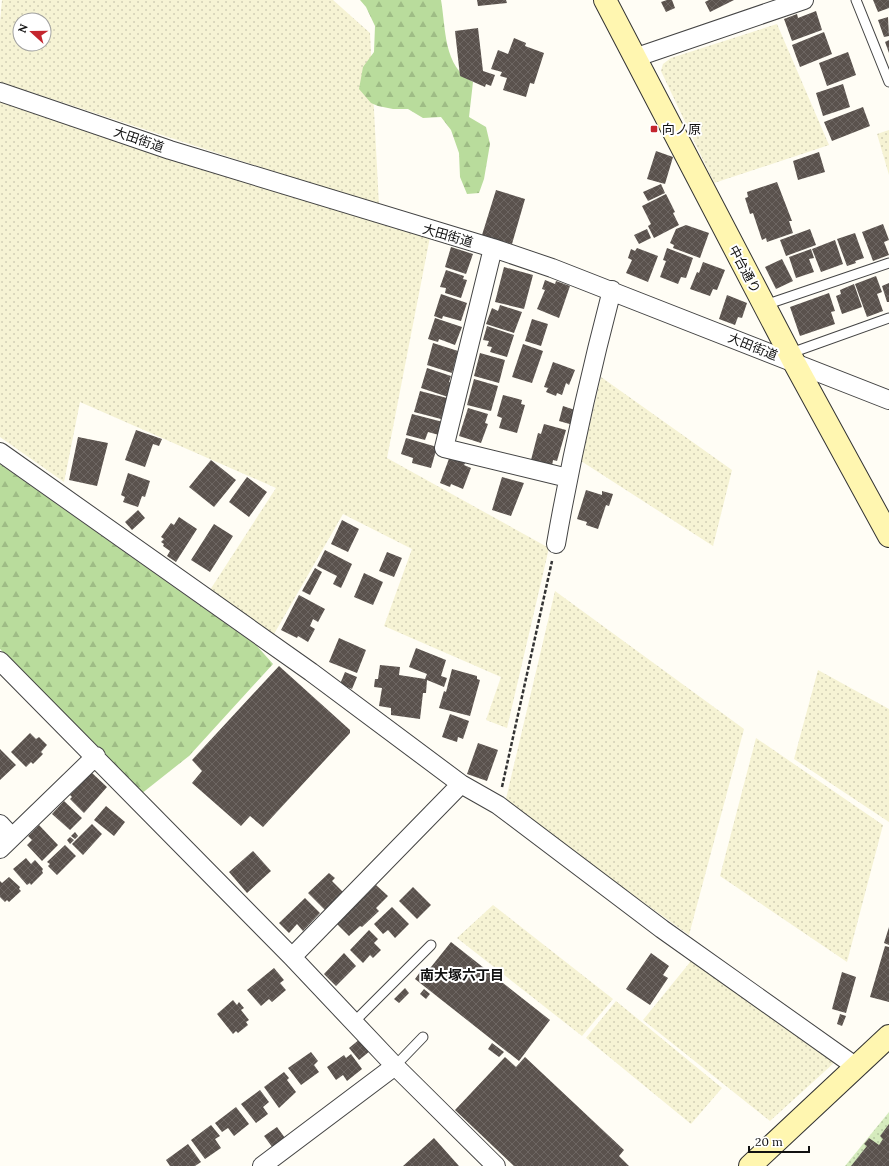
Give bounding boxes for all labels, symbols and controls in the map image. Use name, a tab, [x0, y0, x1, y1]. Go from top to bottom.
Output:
north arrow	[12, 12, 52, 52]
text: N	[15, 21, 31, 35]
place label: 向ノ原	[662, 121, 701, 138]
street label: 大田街道	[111, 123, 166, 156]
marker: 向ノ原	[649, 124, 659, 134]
street label: 大田街道	[421, 220, 475, 251]
street label: 中台通り	[725, 242, 764, 296]
street label: 大田街道	[726, 329, 780, 364]
district label: 南大塚六丁目	[420, 966, 504, 984]
scale bar	[749, 1128, 809, 1154]
text: 20 m	[755, 1134, 783, 1149]

